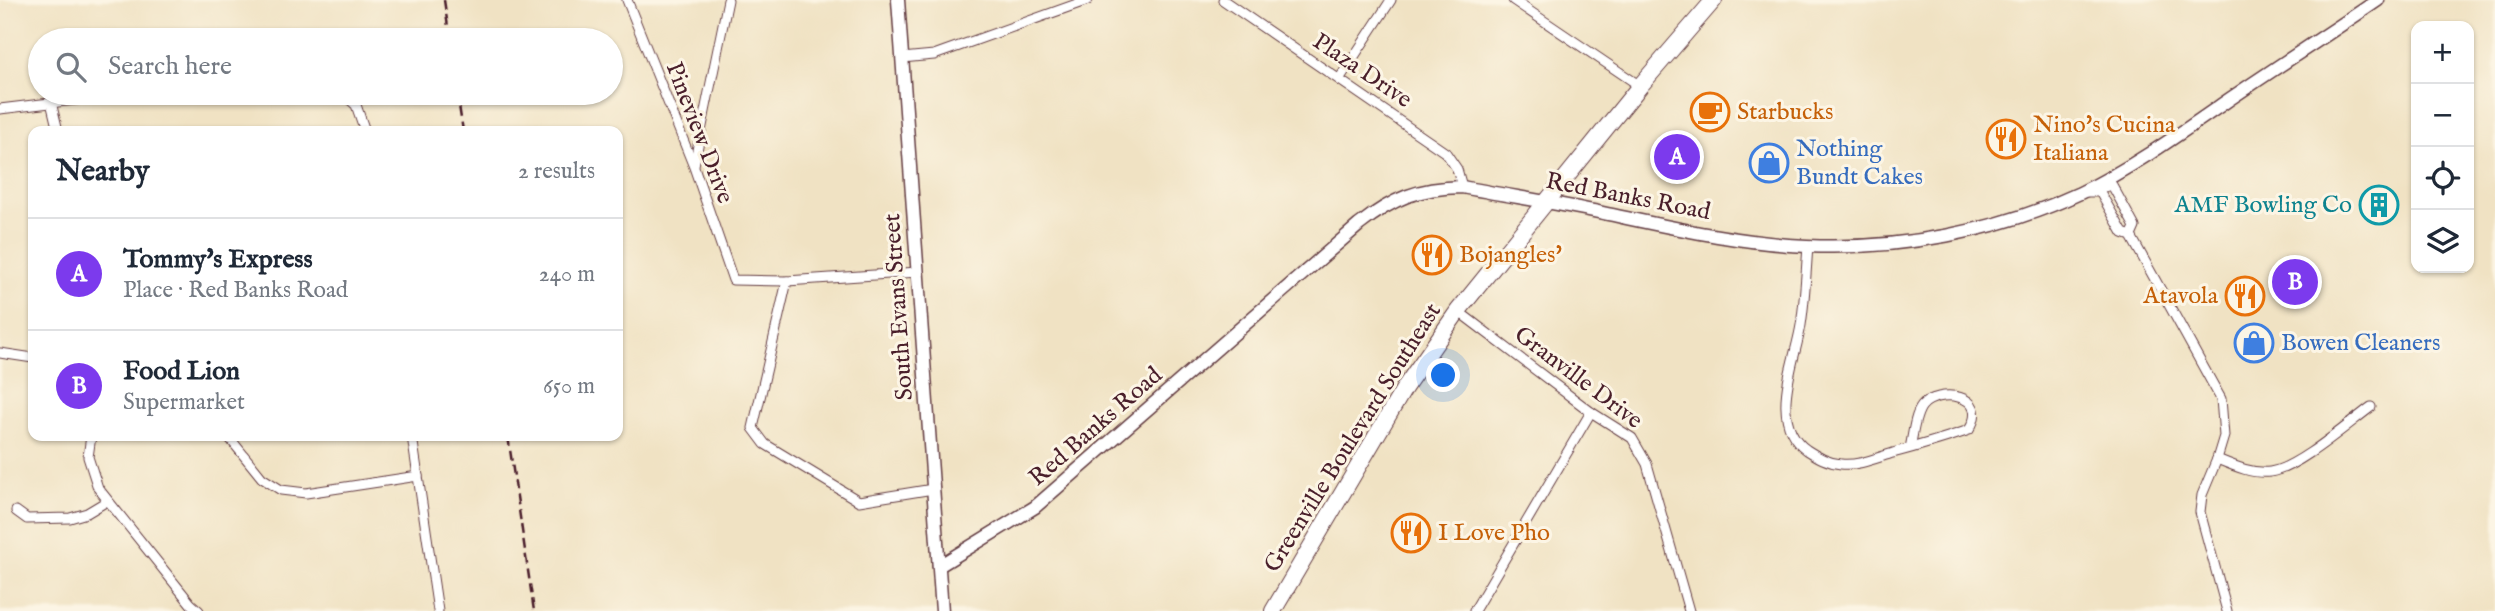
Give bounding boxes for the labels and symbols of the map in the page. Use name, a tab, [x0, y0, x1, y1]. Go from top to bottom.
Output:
street label: Plaza Drive	[1306, 26, 1418, 116]
street label: Pineview Drive	[658, 58, 740, 208]
cafe icon: Starbucks	[1689, 91, 1731, 133]
place label: Starbucks	[1737, 97, 1833, 128]
place label: Nino's Cucina Italiana	[2033, 110, 2176, 169]
restaurant icon: Nino's Cucina Italiana	[1985, 118, 2027, 160]
pin: A	[1654, 131, 1700, 183]
place label: Nothing Bundt Cakes	[1796, 134, 1923, 193]
shop icon: Nothing Bundt Cakes	[1748, 142, 1790, 184]
street label: Red Banks Road	[1543, 166, 1713, 228]
building icon: AMF Bowling Co	[2358, 184, 2400, 226]
place label: AMF Bowling Co	[2173, 190, 2352, 221]
street label: South Evans Street	[877, 212, 921, 402]
restaurant icon: Bojangles'	[1411, 234, 1453, 276]
place label: Bojangles'	[1459, 240, 1562, 271]
pin: B	[2272, 256, 2318, 308]
restaurant icon: Atavola	[2224, 275, 2266, 317]
place label: Atavola	[2142, 281, 2219, 312]
street label: Greenville Boulevard Southeast	[1257, 298, 1449, 578]
street label: Granville Drive	[1508, 320, 1648, 436]
shop icon: Bowen Cleaners	[2233, 322, 2275, 364]
place label: Bowen Cleaners	[2281, 328, 2440, 359]
your location	[1426, 358, 1460, 392]
street label: Red Banks Road	[1023, 360, 1169, 493]
restaurant icon: I Love Pho	[1390, 512, 1432, 554]
place label: I Love Pho	[1438, 518, 1550, 549]

